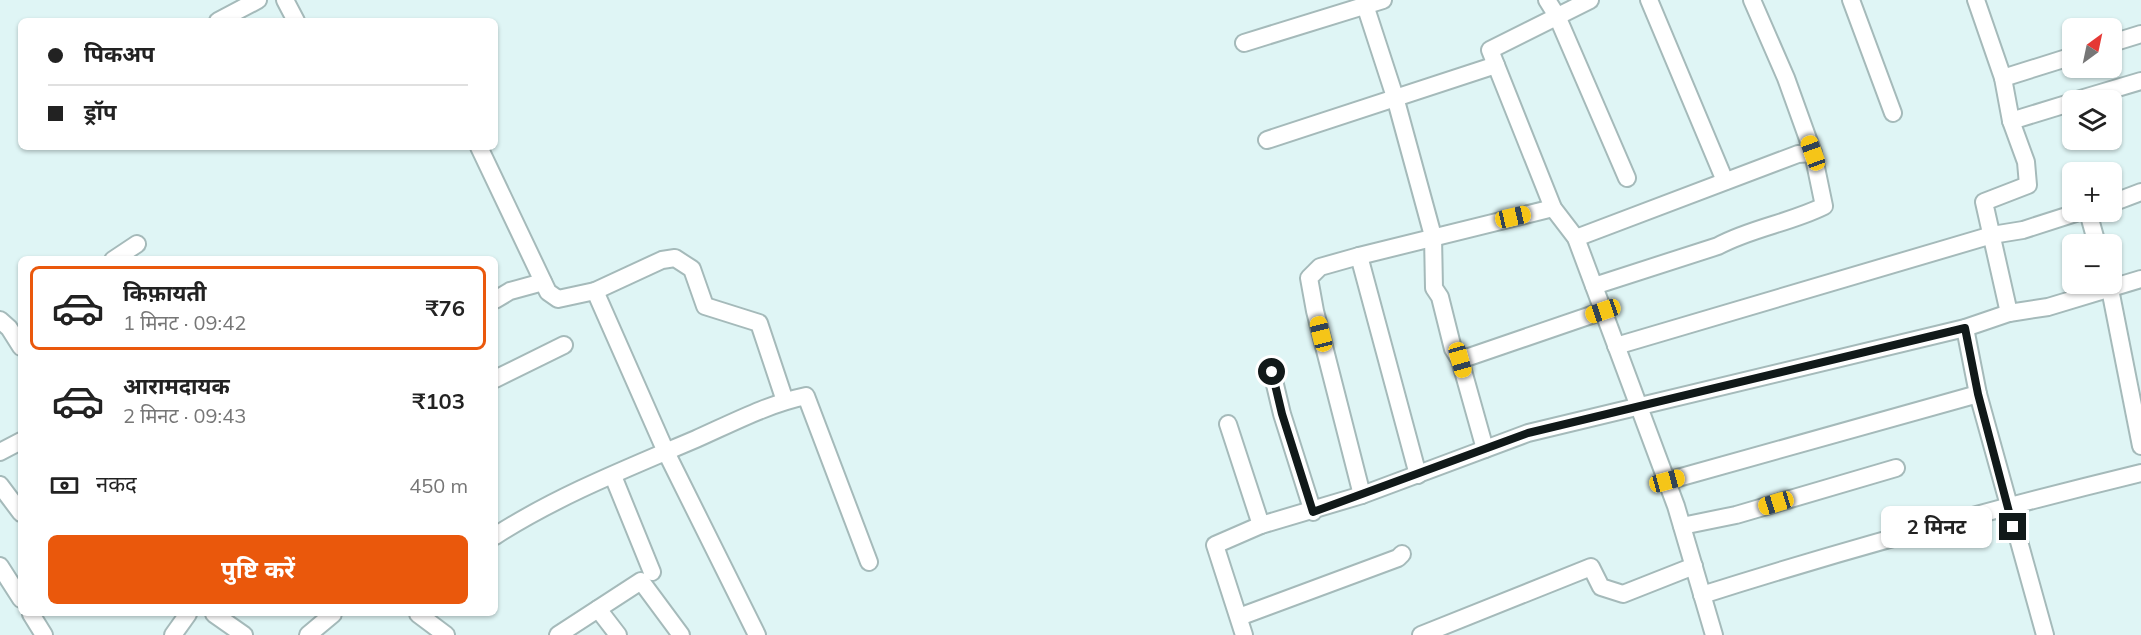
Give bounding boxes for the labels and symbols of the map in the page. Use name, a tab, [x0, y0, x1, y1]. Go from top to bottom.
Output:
north arrow	[2062, 18, 2122, 78]
car	[1798, 133, 1828, 173]
car	[1493, 204, 1533, 230]
car	[1583, 297, 1623, 325]
car	[1308, 314, 1334, 354]
car	[1446, 340, 1474, 380]
route start	[1258, 358, 1285, 385]
car	[1647, 468, 1687, 494]
car	[1756, 489, 1796, 517]
callout: 2 मिनट	[1881, 506, 1992, 548]
route end	[1999, 513, 2026, 540]

